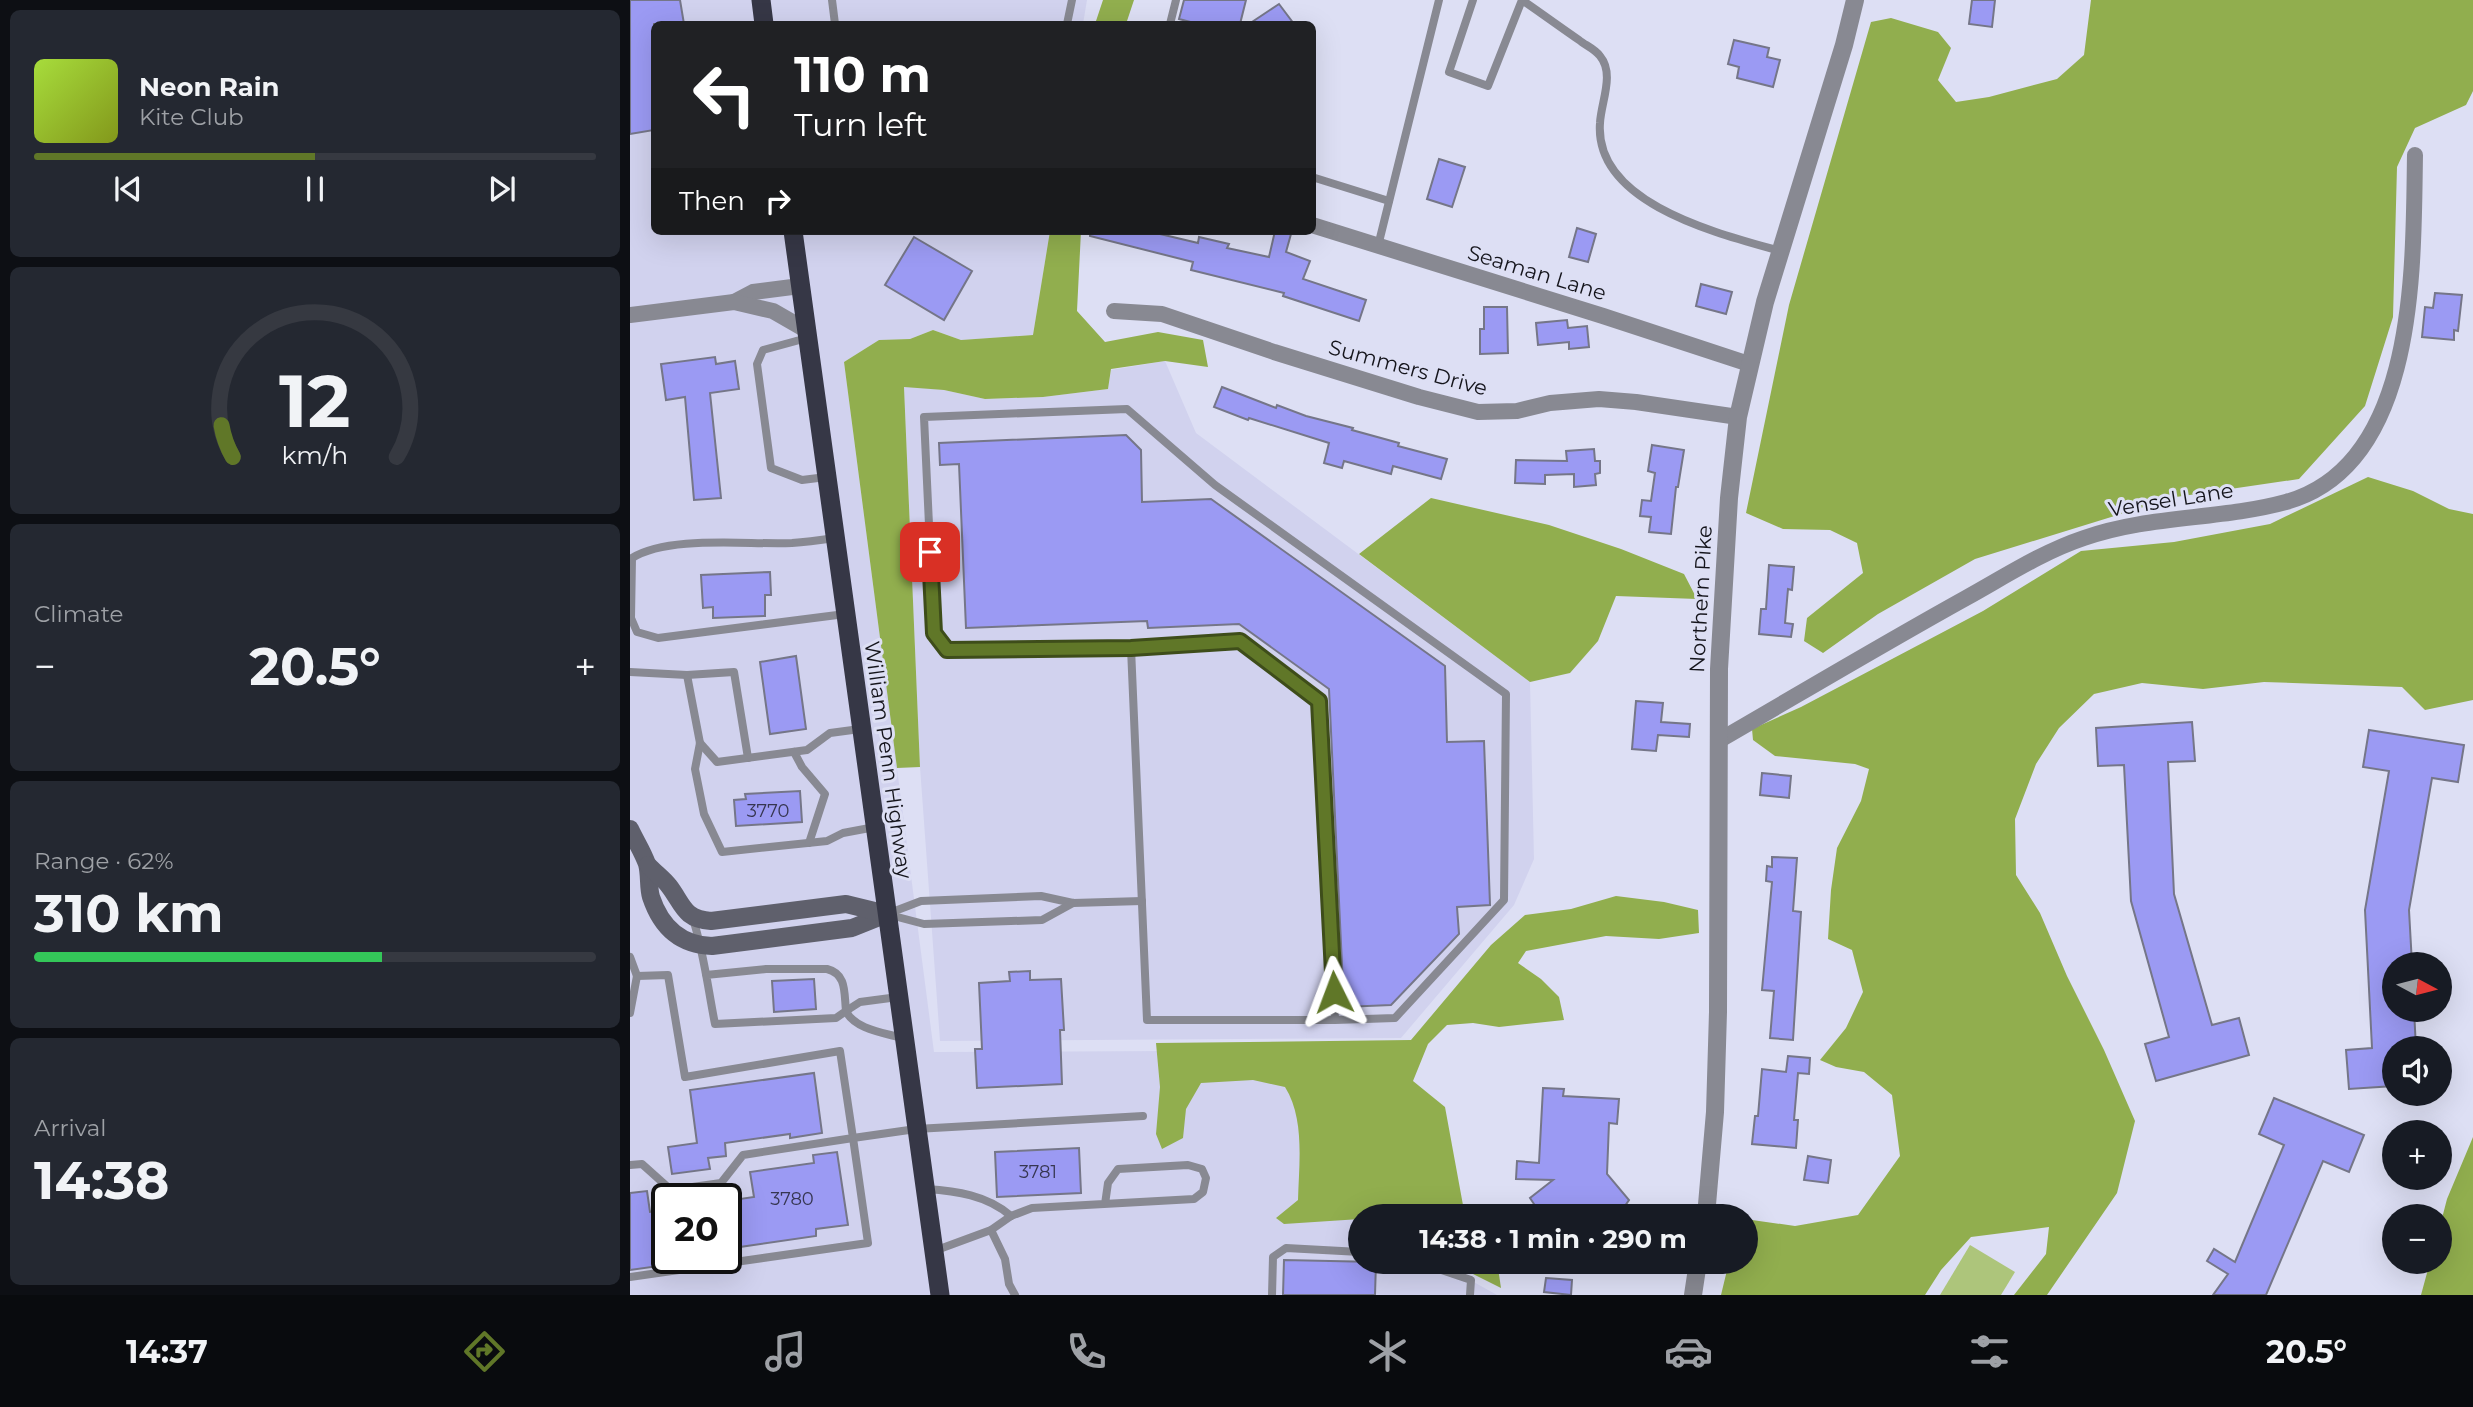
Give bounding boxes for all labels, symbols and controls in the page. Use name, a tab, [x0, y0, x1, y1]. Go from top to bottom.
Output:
text: 110 m	[794, 45, 931, 104]
icon: left	[679, 49, 770, 140]
text: Neon Rain	[139, 71, 280, 103]
text: Kite Club	[139, 103, 244, 131]
text: Turn left	[794, 105, 928, 144]
icon: previous	[109, 170, 147, 208]
icon: pause	[296, 170, 334, 208]
icon: next	[483, 170, 521, 208]
icon: right	[759, 182, 797, 220]
text: Then	[679, 185, 745, 217]
street label: Seaman Lane	[1465, 240, 1610, 305]
street label: Summers Drive	[1326, 334, 1490, 401]
text: 12	[279, 357, 351, 445]
text: km/h	[282, 439, 348, 469]
street label: Vensel Lane	[2107, 477, 2235, 522]
pin	[900, 522, 960, 582]
street label: Northern Pike	[1684, 524, 1717, 673]
icon: arrive	[911, 533, 949, 571]
text: Climate	[34, 600, 123, 628]
text: 20.5°	[249, 635, 381, 698]
street label: William Penn Highway	[859, 640, 918, 881]
text: −	[34, 643, 56, 690]
text: +	[574, 643, 596, 690]
house number: 3770	[747, 800, 789, 822]
text: Range · 62%	[34, 847, 174, 875]
text: 310 km	[34, 882, 224, 945]
north arrow	[2382, 952, 2452, 1022]
map controls	[2382, 952, 2452, 1274]
position arrow	[1297, 955, 1371, 1029]
button: sound	[2382, 1036, 2452, 1106]
text: Arrival	[34, 1114, 107, 1142]
button: +	[2382, 1120, 2452, 1190]
text: 14:38	[34, 1149, 169, 1212]
house number: 3781	[1019, 1161, 1057, 1183]
speed limit sign: 20	[651, 1183, 742, 1274]
house number: 3780	[770, 1188, 814, 1210]
button: −	[2382, 1204, 2452, 1274]
text: 14:38 · 1 min · 290 m	[1419, 1223, 1687, 1255]
icon: directions	[460, 1327, 509, 1376]
icon: music	[761, 1327, 810, 1376]
icon: phone	[1062, 1327, 1111, 1376]
icon: climate	[1363, 1327, 1412, 1376]
icon: car	[1664, 1327, 1713, 1376]
icon: filters	[1965, 1327, 2014, 1376]
text: 14:37	[126, 1332, 208, 1371]
text: 20.5°	[2266, 1332, 2347, 1371]

